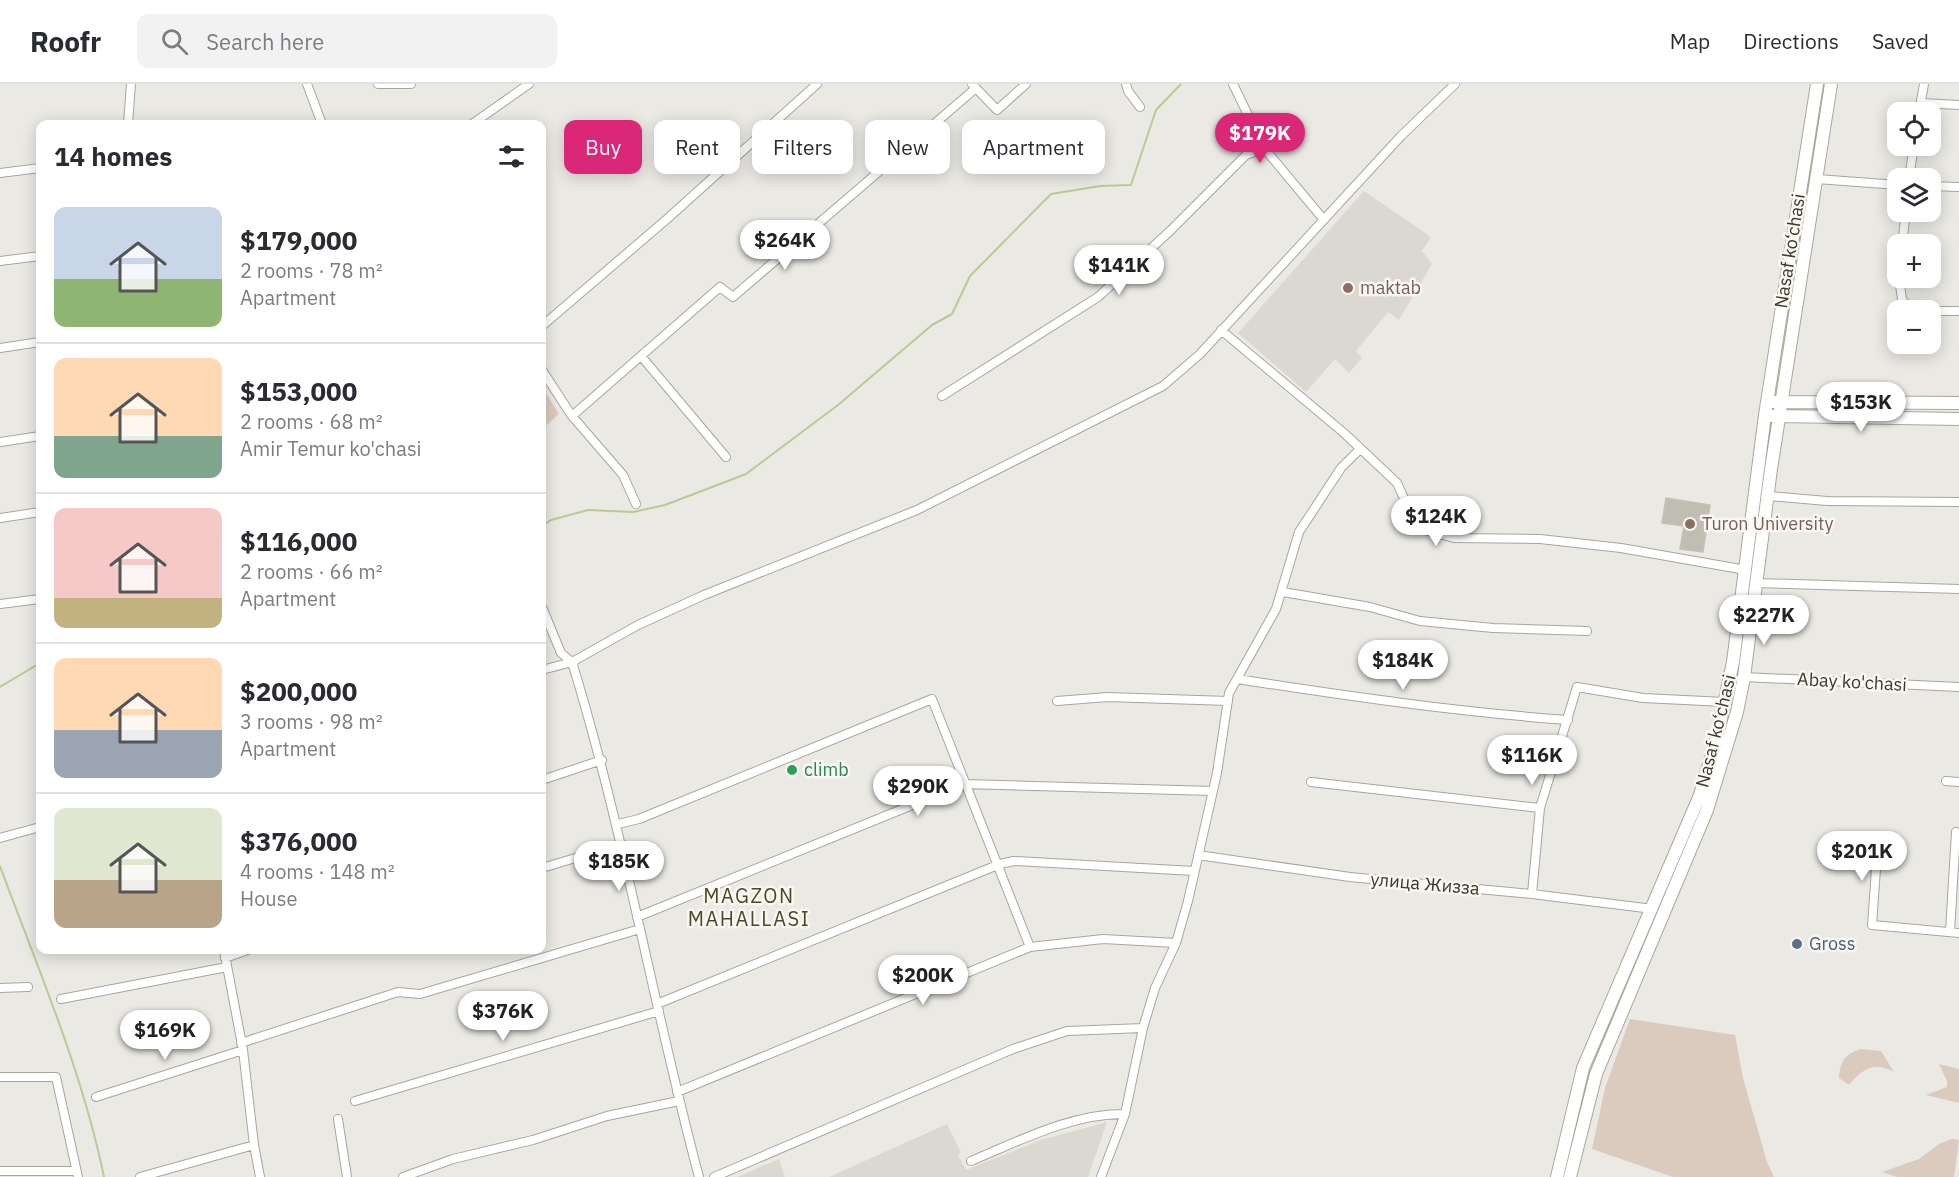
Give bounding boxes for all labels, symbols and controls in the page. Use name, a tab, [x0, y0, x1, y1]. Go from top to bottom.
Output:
search box	[137, 14, 557, 68]
text: Roofr	[30, 23, 101, 60]
icon: search	[158, 25, 191, 58]
text: Search here	[206, 27, 324, 56]
text: Map	[1670, 27, 1710, 55]
text: Directions	[1743, 27, 1839, 55]
text: Saved	[1872, 27, 1929, 55]
map controls	[1887, 102, 1941, 354]
button: locate	[1887, 102, 1941, 156]
pin: $179K	[1218, 113, 1302, 164]
text: $179K	[1229, 119, 1291, 146]
chip: Buy	[564, 120, 642, 174]
chip: Rent	[654, 120, 740, 174]
chip: Filters	[752, 120, 853, 174]
chip: New	[865, 120, 950, 174]
chip: Apartment	[962, 120, 1105, 174]
text: 14 homes	[54, 139, 172, 173]
icon: filters	[495, 140, 528, 173]
button: layers	[1887, 168, 1941, 222]
street label: Nasaf ko‘chasi	[1769, 192, 1810, 310]
pin: $264K	[743, 220, 827, 271]
text: $179,000	[240, 223, 357, 257]
text: $264K	[754, 226, 816, 253]
icon: home	[102, 231, 174, 303]
button: +	[1887, 234, 1941, 288]
pin: $141K	[1077, 245, 1161, 296]
text: $141K	[1088, 251, 1150, 278]
text: 2 rooms · 78 m²	[240, 257, 383, 284]
place label: maktab	[1360, 276, 1421, 299]
marker: maktab	[1341, 281, 1355, 295]
text: Apartment	[240, 284, 336, 311]
button: −	[1887, 300, 1941, 354]
text: $153,000	[240, 374, 357, 408]
icon: home	[102, 382, 174, 454]
pin: $153K	[1819, 382, 1903, 433]
text: $153K	[1830, 388, 1892, 415]
text: 2 rooms · 68 m²	[240, 408, 383, 435]
text: Amir Temur ko'chasi	[240, 435, 422, 462]
pin: $124K	[1394, 496, 1478, 547]
text: $124K	[1405, 502, 1467, 529]
place label: Turon University	[1702, 512, 1833, 535]
marker: Turon University	[1683, 517, 1697, 531]
text: $116,000	[240, 524, 357, 558]
icon: home	[102, 532, 174, 604]
text: 2 rooms · 66 m²	[240, 558, 383, 585]
text: Apartment	[240, 585, 336, 612]
pin: $227K	[1722, 595, 1806, 646]
text: $227K	[1733, 601, 1795, 628]
pin: $184K	[1361, 640, 1445, 691]
text: $184K	[1372, 646, 1434, 673]
street label: Abay ko'chasi	[1797, 667, 1907, 696]
street label: Nasaf ko‘chasi	[1690, 672, 1741, 790]
text: $200,000	[240, 674, 357, 708]
icon: home	[102, 682, 174, 754]
text: 3 rooms · 98 m²	[240, 708, 383, 735]
text: Apartment	[240, 735, 336, 762]
pin: $116K	[1490, 735, 1574, 786]
text: $116K	[1501, 741, 1563, 768]
place label: climb	[804, 758, 849, 781]
marker: climb	[785, 763, 799, 777]
pin: $290K	[876, 766, 960, 817]
text: $290K	[887, 772, 949, 799]
text: $376,000	[240, 824, 357, 858]
pin: $201K	[1820, 831, 1904, 882]
icon: home	[102, 832, 174, 904]
text: $201K	[1831, 837, 1893, 864]
pin: $185K	[577, 841, 661, 892]
text: $185K	[588, 847, 650, 874]
text: 4 rooms · 148 m²	[240, 858, 395, 885]
street label: улица Жизза	[1369, 867, 1481, 900]
district label: MAGZON MAHALLASI	[688, 882, 810, 932]
text: House	[240, 885, 297, 912]
place label: Gross	[1809, 932, 1856, 955]
marker: Gross	[1790, 937, 1804, 951]
pin: $200K	[881, 955, 965, 1006]
text: $200K	[892, 961, 954, 988]
pin: $376K	[461, 991, 545, 1042]
text: $376K	[472, 997, 534, 1024]
pin: $169K	[123, 1010, 207, 1061]
text: $169K	[134, 1016, 196, 1043]

